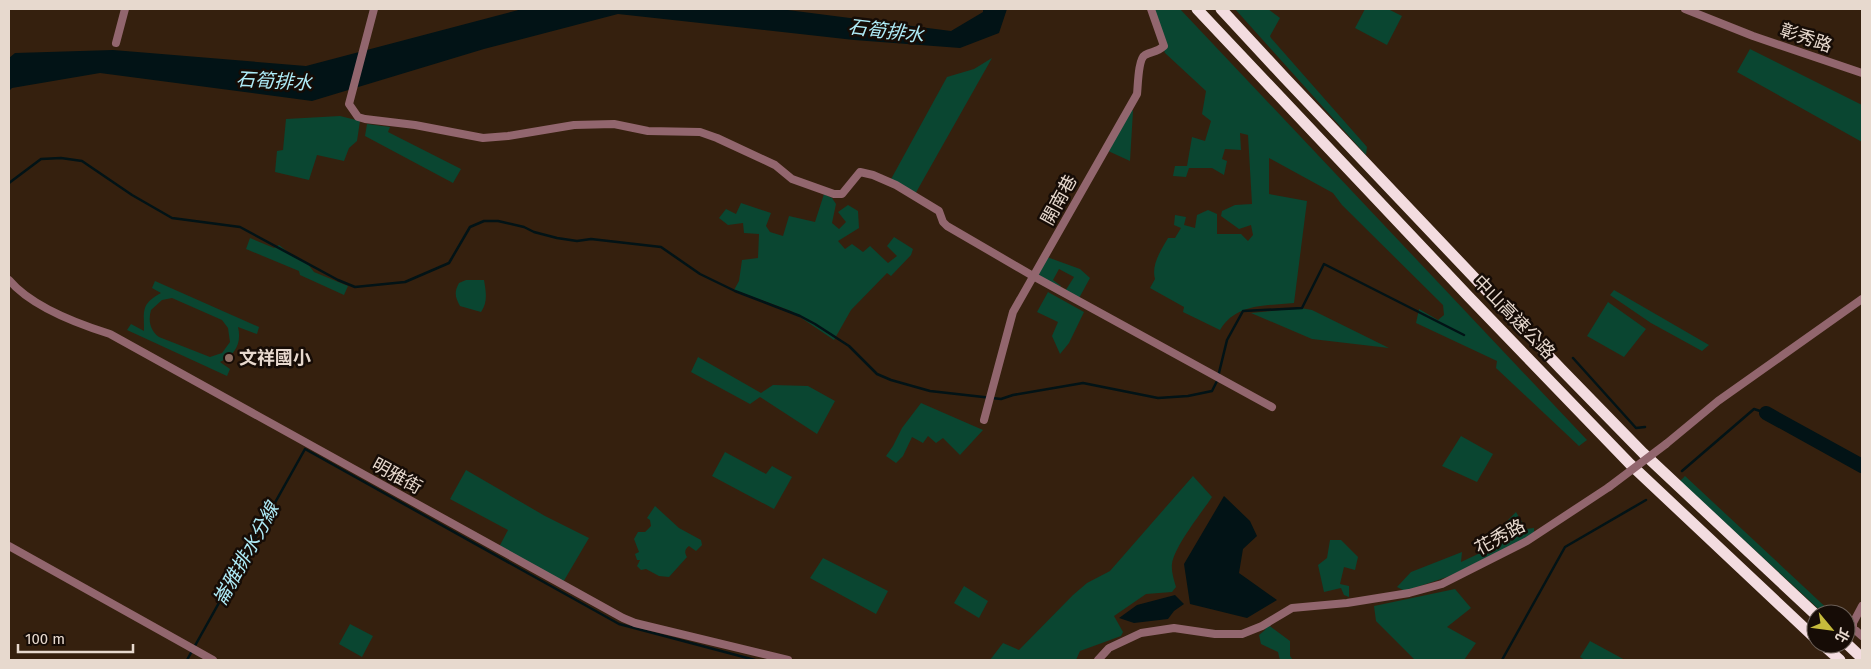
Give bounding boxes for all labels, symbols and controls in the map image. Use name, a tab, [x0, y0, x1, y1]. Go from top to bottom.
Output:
water label: 石筍排水	[847, 15, 926, 47]
street label: 彰秀路	[1777, 19, 1835, 57]
water label: 石筍排水	[235, 68, 314, 95]
street label: 開南巷	[1036, 171, 1082, 229]
street label: 中山高速公路	[1469, 271, 1559, 363]
place label: 文祥國小	[239, 347, 311, 369]
marker: 文祥國小	[223, 352, 235, 364]
street label: 明雅街	[368, 453, 426, 499]
water label: 崙雅排水分線	[208, 497, 285, 609]
street label: 花秀路	[1471, 514, 1529, 560]
north arrow	[1806, 604, 1856, 654]
scale bar	[18, 622, 132, 654]
text: 北	[1831, 625, 1853, 645]
text: 100 m	[25, 630, 65, 648]

